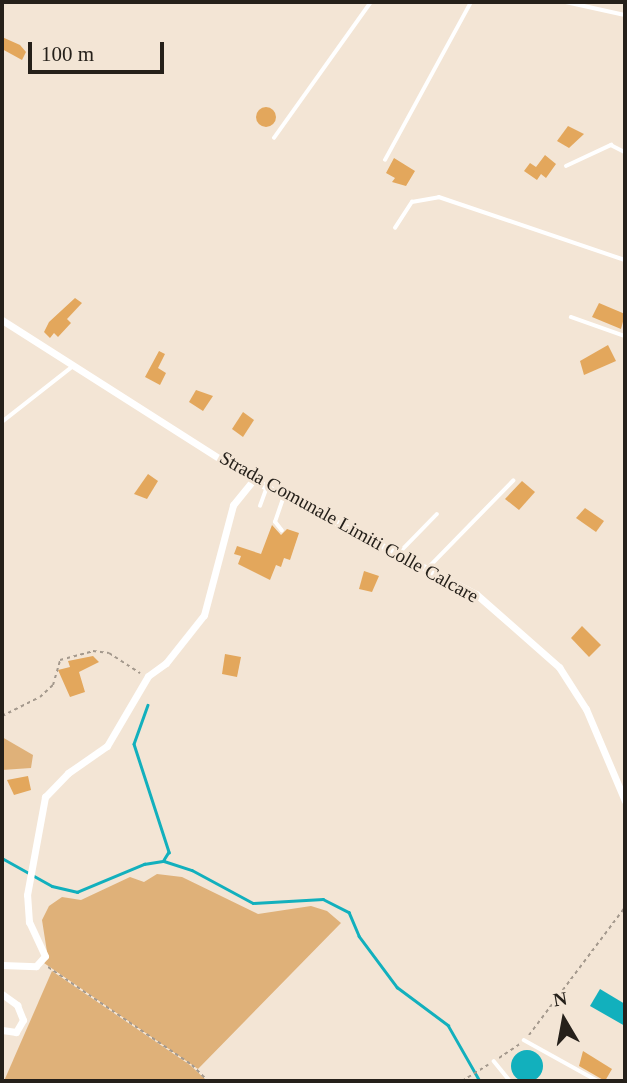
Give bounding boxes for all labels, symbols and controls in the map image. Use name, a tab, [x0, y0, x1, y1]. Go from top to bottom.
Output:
scale bar	[32, 28, 168, 72]
text: 100 m	[41, 42, 94, 66]
street label: Strada Comunale Limiti Colle Calcare	[216, 446, 482, 608]
north arrow	[529, 985, 599, 1055]
text: N	[552, 987, 569, 1010]

